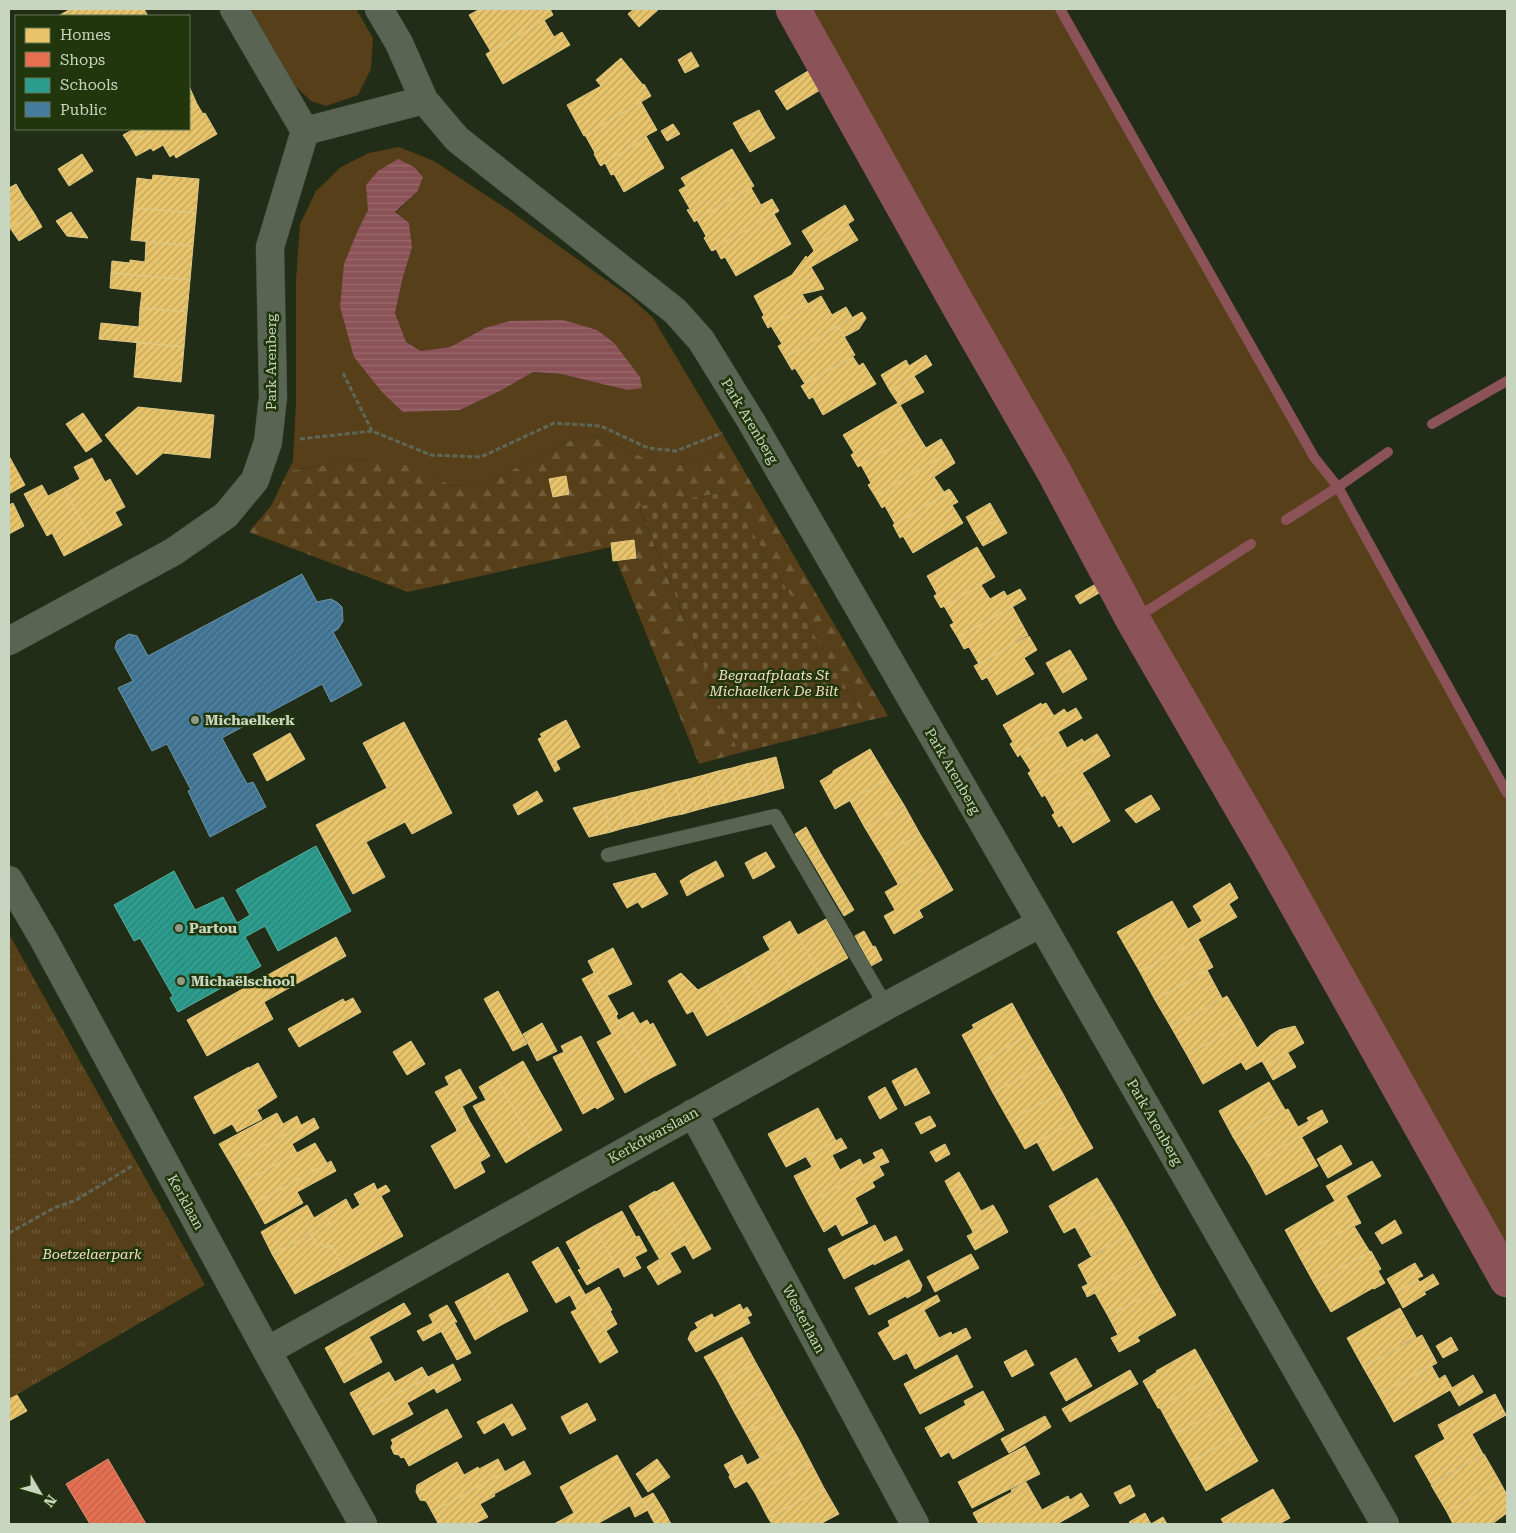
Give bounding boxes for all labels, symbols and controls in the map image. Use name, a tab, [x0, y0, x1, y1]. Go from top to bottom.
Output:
legend	[15, 15, 190, 130]
text: Homes	[60, 26, 111, 44]
text: Shops	[60, 51, 105, 69]
text: Schools	[60, 76, 118, 94]
text: Public	[60, 101, 107, 119]
street label: Park Arenberg	[263, 314, 279, 410]
street label: Park Arenberg	[718, 376, 782, 467]
park label: Begraafplaats St Michaelkerk De Bilt	[709, 667, 839, 699]
place label: Michaelkerk	[205, 712, 295, 728]
marker: Michaelkerk	[189, 714, 201, 726]
street label: Park Arenberg	[922, 725, 984, 817]
place label: Partou	[189, 920, 237, 936]
marker: Partou	[173, 922, 185, 934]
place label: Michaëlschool	[191, 973, 295, 989]
marker: Michaëlschool	[175, 975, 187, 987]
street label: Park Arenberg	[1124, 1076, 1186, 1168]
street label: Kerkdwarslaan	[605, 1104, 701, 1166]
street label: Kerklaan	[164, 1172, 208, 1232]
park label: Boetzelaerpark	[41, 1246, 142, 1262]
street label: Westerlaan	[779, 1282, 829, 1356]
north arrow	[15, 1468, 65, 1518]
text: N	[40, 1492, 60, 1510]

